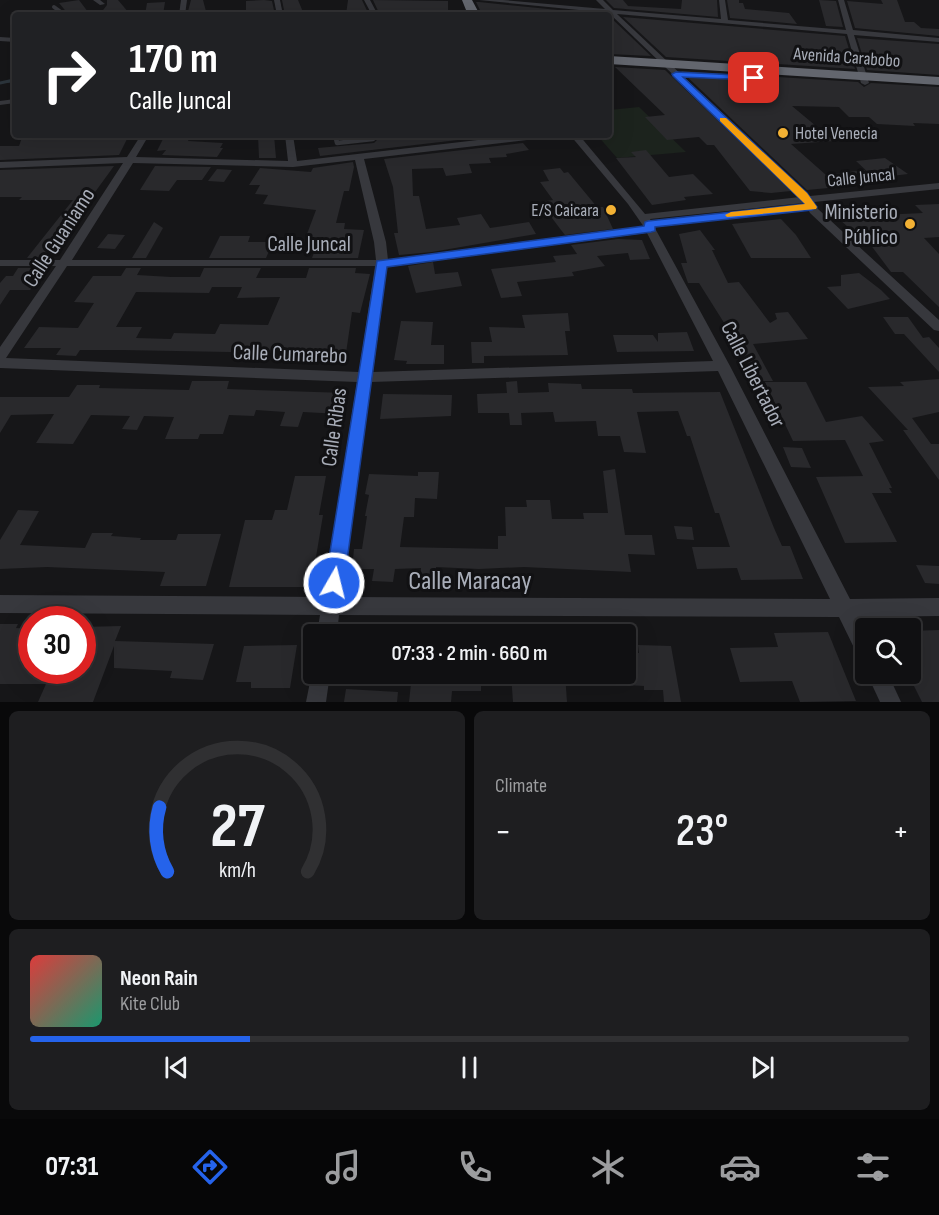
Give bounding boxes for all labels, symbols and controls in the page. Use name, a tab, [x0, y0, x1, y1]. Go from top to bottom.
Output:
text: 170 m	[129, 34, 218, 85]
icon: right	[30, 36, 108, 114]
street label: Avenida Carabobo	[792, 43, 901, 72]
pin	[728, 52, 779, 103]
icon: arrive	[737, 61, 770, 94]
text: Calle Juncal	[129, 85, 231, 117]
place label: Hotel Venecia	[795, 123, 878, 144]
marker: Hotel Venecia	[776, 126, 790, 140]
street label: Calle Juncal	[826, 163, 896, 192]
street label: Calle Guaniamo	[17, 183, 101, 293]
place label: Ministerio Público	[825, 199, 898, 251]
place label: E/S Caicara	[531, 200, 599, 221]
marker: E/S Caicara	[604, 203, 618, 217]
marker: Ministerio Público	[903, 217, 917, 231]
street label: Calle Juncal	[267, 231, 351, 258]
street label: Calle Libertador	[714, 317, 791, 432]
street label: Calle Cumarebo	[232, 339, 348, 370]
street label: Calle Ribas	[316, 386, 353, 468]
position arrow	[302, 551, 366, 615]
street label: Calle Maracay	[408, 565, 532, 597]
speed limit sign: 30	[18, 606, 96, 684]
map controls	[855, 618, 921, 684]
button: search	[855, 618, 921, 684]
text: 07:33 · 2 min · 660 m	[392, 640, 548, 667]
text: Climate	[495, 774, 547, 798]
text: 27	[210, 790, 265, 865]
text: 23°	[676, 804, 728, 859]
text: −	[495, 812, 511, 852]
text: +	[893, 812, 909, 852]
text: km/h	[218, 859, 256, 884]
text: Neon Rain	[120, 965, 198, 992]
text: Kite Club	[120, 992, 180, 1016]
icon: previous	[160, 1051, 193, 1084]
icon: pause	[453, 1051, 486, 1084]
icon: next	[746, 1051, 779, 1084]
icon: directions	[189, 1146, 231, 1188]
icon: music	[322, 1146, 364, 1188]
icon: phone	[454, 1146, 496, 1188]
icon: climate	[587, 1146, 629, 1188]
icon: car	[719, 1146, 761, 1188]
icon: filters	[852, 1146, 894, 1188]
text: 07:31	[45, 1151, 98, 1183]

